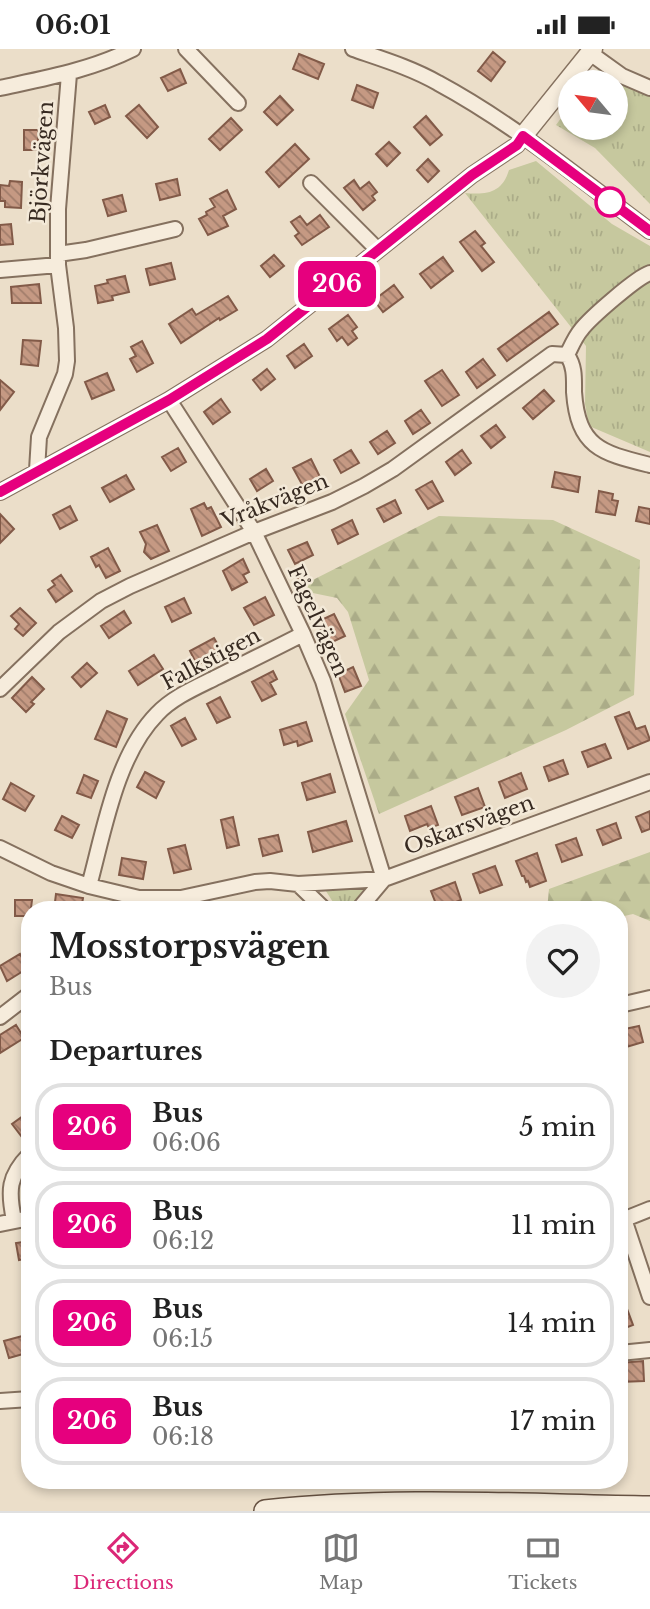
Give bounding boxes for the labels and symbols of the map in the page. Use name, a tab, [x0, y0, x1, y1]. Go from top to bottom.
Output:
north arrow	[558, 70, 628, 140]
street label: Björkvägen	[25, 100, 59, 224]
unlabelled marker	[595, 187, 625, 217]
line badge: 206	[297, 261, 377, 307]
street label: Vråkvägen	[217, 468, 332, 535]
street label: Fågelvägen	[282, 561, 354, 681]
street label: Falkstigen	[157, 622, 265, 696]
street label: Oskarsvägen	[400, 789, 538, 861]

